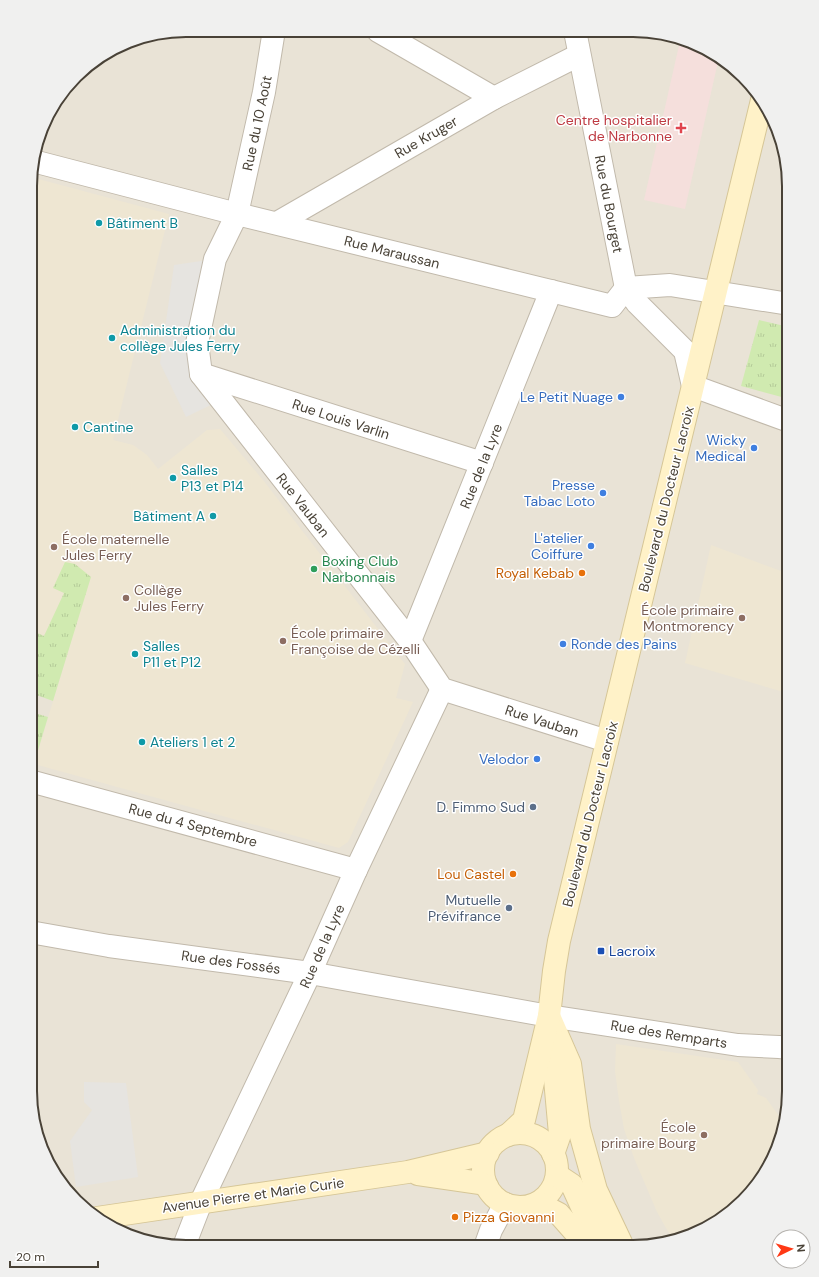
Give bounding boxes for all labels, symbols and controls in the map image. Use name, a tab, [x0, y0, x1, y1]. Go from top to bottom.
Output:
street label: Rue du 10 Août	[238, 74, 276, 172]
place label: Centre hospitalier de Narbonne	[556, 111, 672, 145]
street label: Rue Kruger	[391, 112, 461, 162]
marker: Centre hospitalier de Narbonne	[675, 122, 687, 134]
street label: Rue du Bourget	[591, 154, 627, 254]
place label: Bâtiment B	[107, 214, 178, 232]
marker: Bâtiment B	[94, 218, 104, 228]
street label: Rue Maraussan	[342, 231, 442, 273]
place label: Administration du collège Jules Ferry	[120, 321, 240, 355]
marker: Administration du collège Jules Ferry	[107, 333, 117, 343]
place label: Le Petit Nuage	[520, 388, 613, 406]
marker: Le Petit Nuage	[616, 392, 626, 402]
street label: Rue Louis Varlin	[290, 395, 392, 443]
street label: Boulevard du Docteur Lacroix	[634, 404, 698, 594]
place label: Cantine	[83, 418, 134, 436]
street label: Rue de la Lyre	[456, 421, 506, 511]
marker: Cantine	[70, 422, 80, 432]
place label: Wicky Medical	[695, 431, 746, 465]
marker: Wicky Medical	[749, 443, 759, 453]
place label: Salles P13 et P14	[181, 461, 244, 495]
street label: Rue Vauban	[272, 469, 334, 541]
marker: Salles P13 et P14	[168, 473, 178, 483]
place label: Presse Tabac Loto	[524, 476, 595, 510]
marker: Presse Tabac Loto	[598, 488, 608, 498]
place label: Bâtiment A	[133, 507, 205, 525]
marker: Bâtiment A	[208, 511, 218, 521]
place label: L'atelier Coiffure	[531, 529, 583, 563]
place label: École maternelle Jules Ferry	[62, 530, 170, 564]
marker: L'atelier Coiffure	[586, 541, 596, 551]
marker: École maternelle Jules Ferry	[49, 542, 59, 552]
place label: Boxing Club Narbonnais	[322, 552, 399, 586]
marker: Boxing Club Narbonnais	[309, 564, 319, 574]
place label: Royal Kebab	[496, 564, 574, 582]
marker: Royal Kebab	[577, 568, 587, 578]
place label: Collège Jules Ferry	[134, 581, 204, 615]
marker: Collège Jules Ferry	[121, 593, 131, 603]
place label: École primaire Montmorency	[641, 601, 734, 635]
marker: École primaire Montmorency	[737, 613, 747, 623]
place label: École primaire Françoise de Cézelli	[291, 624, 420, 658]
place label: Ronde des Pains	[571, 635, 677, 653]
marker: École primaire Françoise de Cézelli	[278, 636, 288, 646]
place label: Salles P11 et P12	[143, 637, 201, 671]
marker: Ronde des Pains	[558, 639, 568, 649]
marker: Salles P11 et P12	[130, 649, 140, 659]
street label: Rue Vauban	[503, 701, 581, 741]
street label: Boulevard du Docteur Lacroix	[558, 719, 622, 909]
place label: Ateliers 1 et 2	[150, 733, 235, 751]
marker: Ateliers 1 et 2	[137, 737, 147, 747]
place label: Velodor	[479, 750, 529, 768]
marker: Velodor	[532, 754, 542, 764]
place label: D. Fimmo Sud	[437, 798, 525, 816]
street label: Rue du 4 Septembre	[127, 799, 259, 851]
marker: D. Fimmo Sud	[528, 802, 538, 812]
place label: Lou Castel	[437, 865, 505, 883]
marker: Lou Castel	[508, 869, 518, 879]
place label: Mutuelle Prévifrance	[428, 891, 501, 925]
street label: Rue de la Lyre	[295, 901, 349, 991]
marker: Mutuelle Prévifrance	[504, 903, 514, 913]
place label: Lacroix	[609, 942, 656, 960]
street label: Rue des Fossés	[180, 946, 282, 978]
marker: Lacroix	[596, 946, 606, 956]
street label: Rue des Remparts	[609, 1016, 729, 1052]
place label: École primaire Bourg	[601, 1118, 696, 1152]
marker: École primaire Bourg	[699, 1130, 709, 1140]
street label: Avenue Pierre et Marie Curie	[161, 1173, 345, 1217]
place label: Pizza Giovanni	[463, 1208, 555, 1226]
marker: Pizza Giovanni	[450, 1212, 460, 1222]
north arrow	[771, 1229, 811, 1269]
scale bar	[10, 1243, 98, 1269]
text: N	[794, 1244, 808, 1253]
text: 20 m	[16, 1249, 45, 1265]

